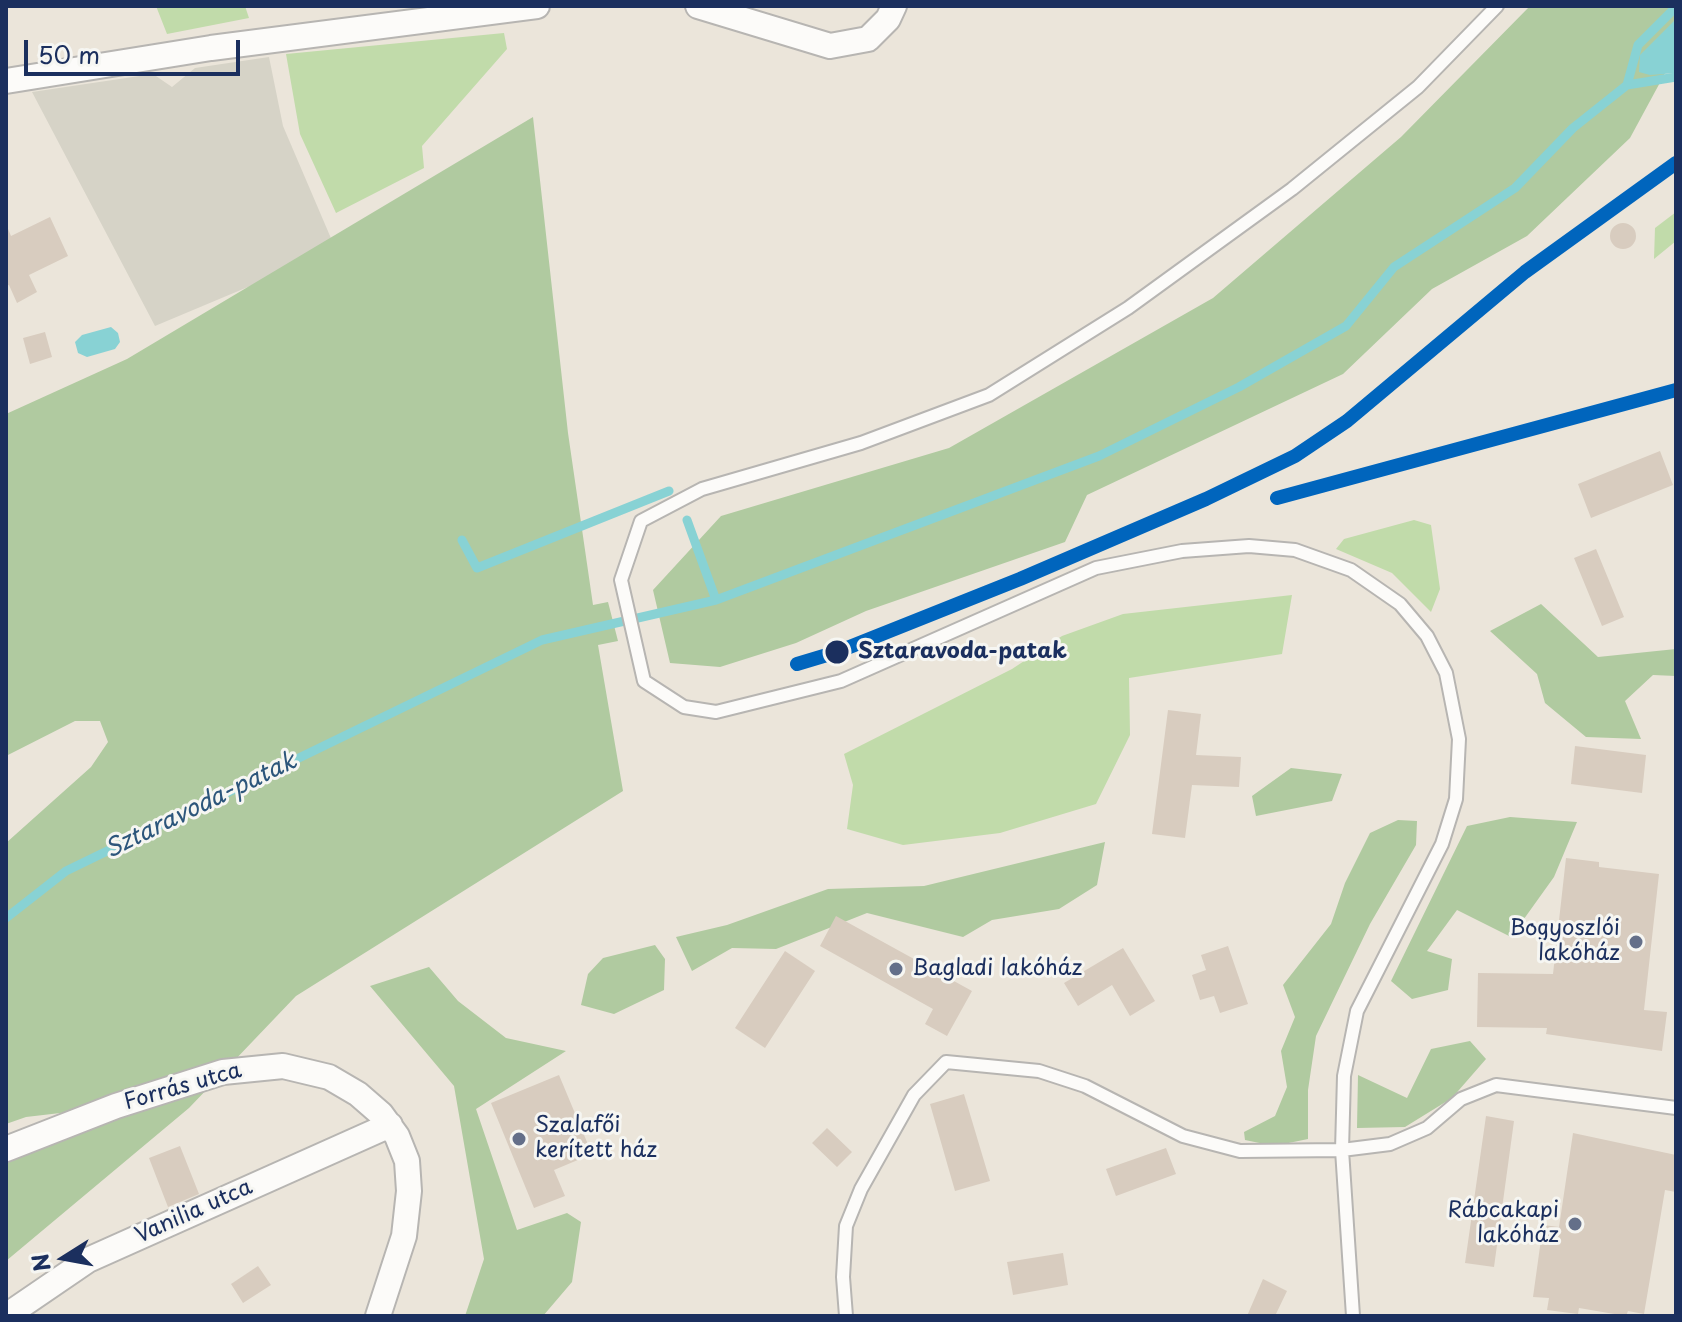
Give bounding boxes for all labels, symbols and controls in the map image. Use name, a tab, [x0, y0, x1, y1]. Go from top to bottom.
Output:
scale bar	[28, 24, 244, 74]
text: 50 m	[38, 36, 100, 72]
marker: Sztaravoda-patak	[823, 638, 851, 666]
place label: Sztaravoda-patak	[858, 639, 1067, 665]
water label: Sztaravoda-patak	[100, 747, 302, 865]
place label: Bogyoszlói lakóház	[1509, 916, 1620, 968]
marker: Bogyoszlói lakóház	[1627, 933, 1645, 951]
place label: Bagladi lakóház	[912, 956, 1082, 982]
marker: Bagladi lakóház	[887, 960, 905, 978]
street label: Forrás utca	[121, 1058, 245, 1116]
place label: Szalafői kerített ház	[535, 1113, 657, 1164]
marker: Szalafői kerített ház	[510, 1130, 528, 1148]
street label: Vanilia utca	[131, 1174, 257, 1250]
place label: Rábcakapi lakóház	[1447, 1198, 1559, 1250]
marker: Rábcakapi lakóház	[1566, 1215, 1584, 1233]
north arrow	[24, 1218, 104, 1298]
text: N	[22, 1251, 58, 1274]

